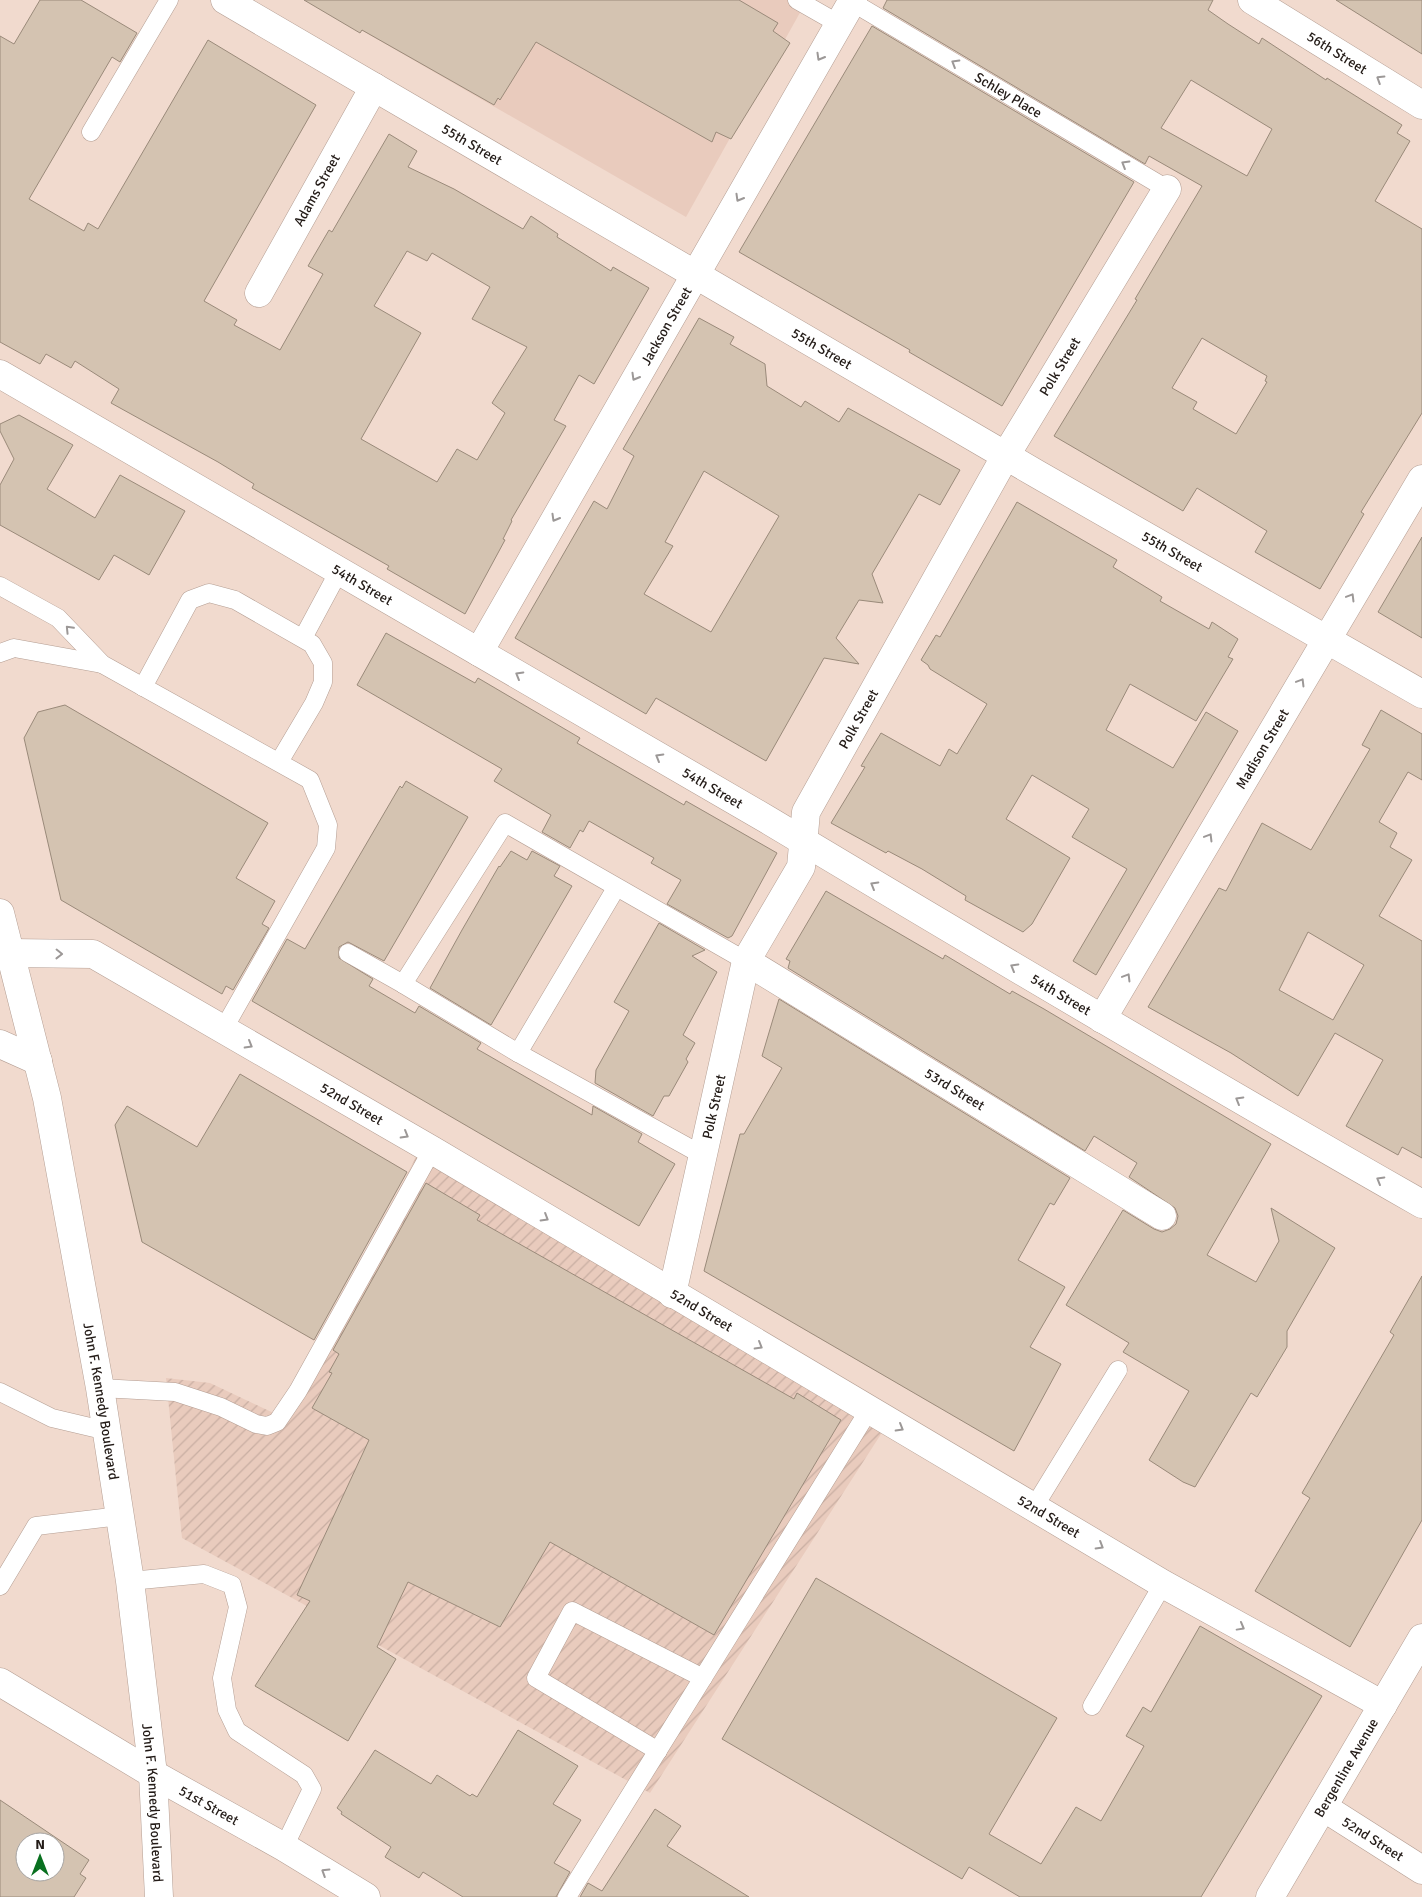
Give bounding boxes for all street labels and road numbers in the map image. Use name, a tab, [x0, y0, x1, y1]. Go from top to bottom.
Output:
street label: 56th Street	[1304, 28, 1370, 78]
street label: Schley Place	[972, 69, 1045, 122]
street label: 55th Street	[438, 120, 505, 169]
street label: Adams Street	[290, 151, 344, 229]
street label: Jackson Street	[637, 284, 696, 368]
street label: 55th Street	[788, 324, 855, 373]
street label: Polk Street	[1036, 334, 1084, 399]
street label: 55th Street	[1139, 528, 1206, 576]
street label: 54th Street	[329, 561, 396, 609]
street label: Polk Street	[835, 686, 882, 752]
street label: Madison Street	[1232, 706, 1293, 792]
street label: 54th Street	[679, 764, 746, 813]
street label: 54th Street	[1027, 970, 1094, 1019]
street label: 53rd Street	[922, 1065, 988, 1114]
street label: Polk Street	[699, 1073, 730, 1141]
street label: 52nd Street	[317, 1079, 386, 1129]
street label: 52nd Street	[667, 1285, 736, 1336]
street label: John F. Kennedy Boulevard	[79, 1321, 122, 1481]
street label: 52nd Street	[1014, 1492, 1083, 1542]
street label: Bergenline Avenue	[1311, 1715, 1382, 1820]
street label: John F. Kennedy Boulevard	[138, 1722, 166, 1883]
street label: 51st Street	[176, 1782, 242, 1829]
street label: 52nd Street	[1339, 1813, 1407, 1865]

